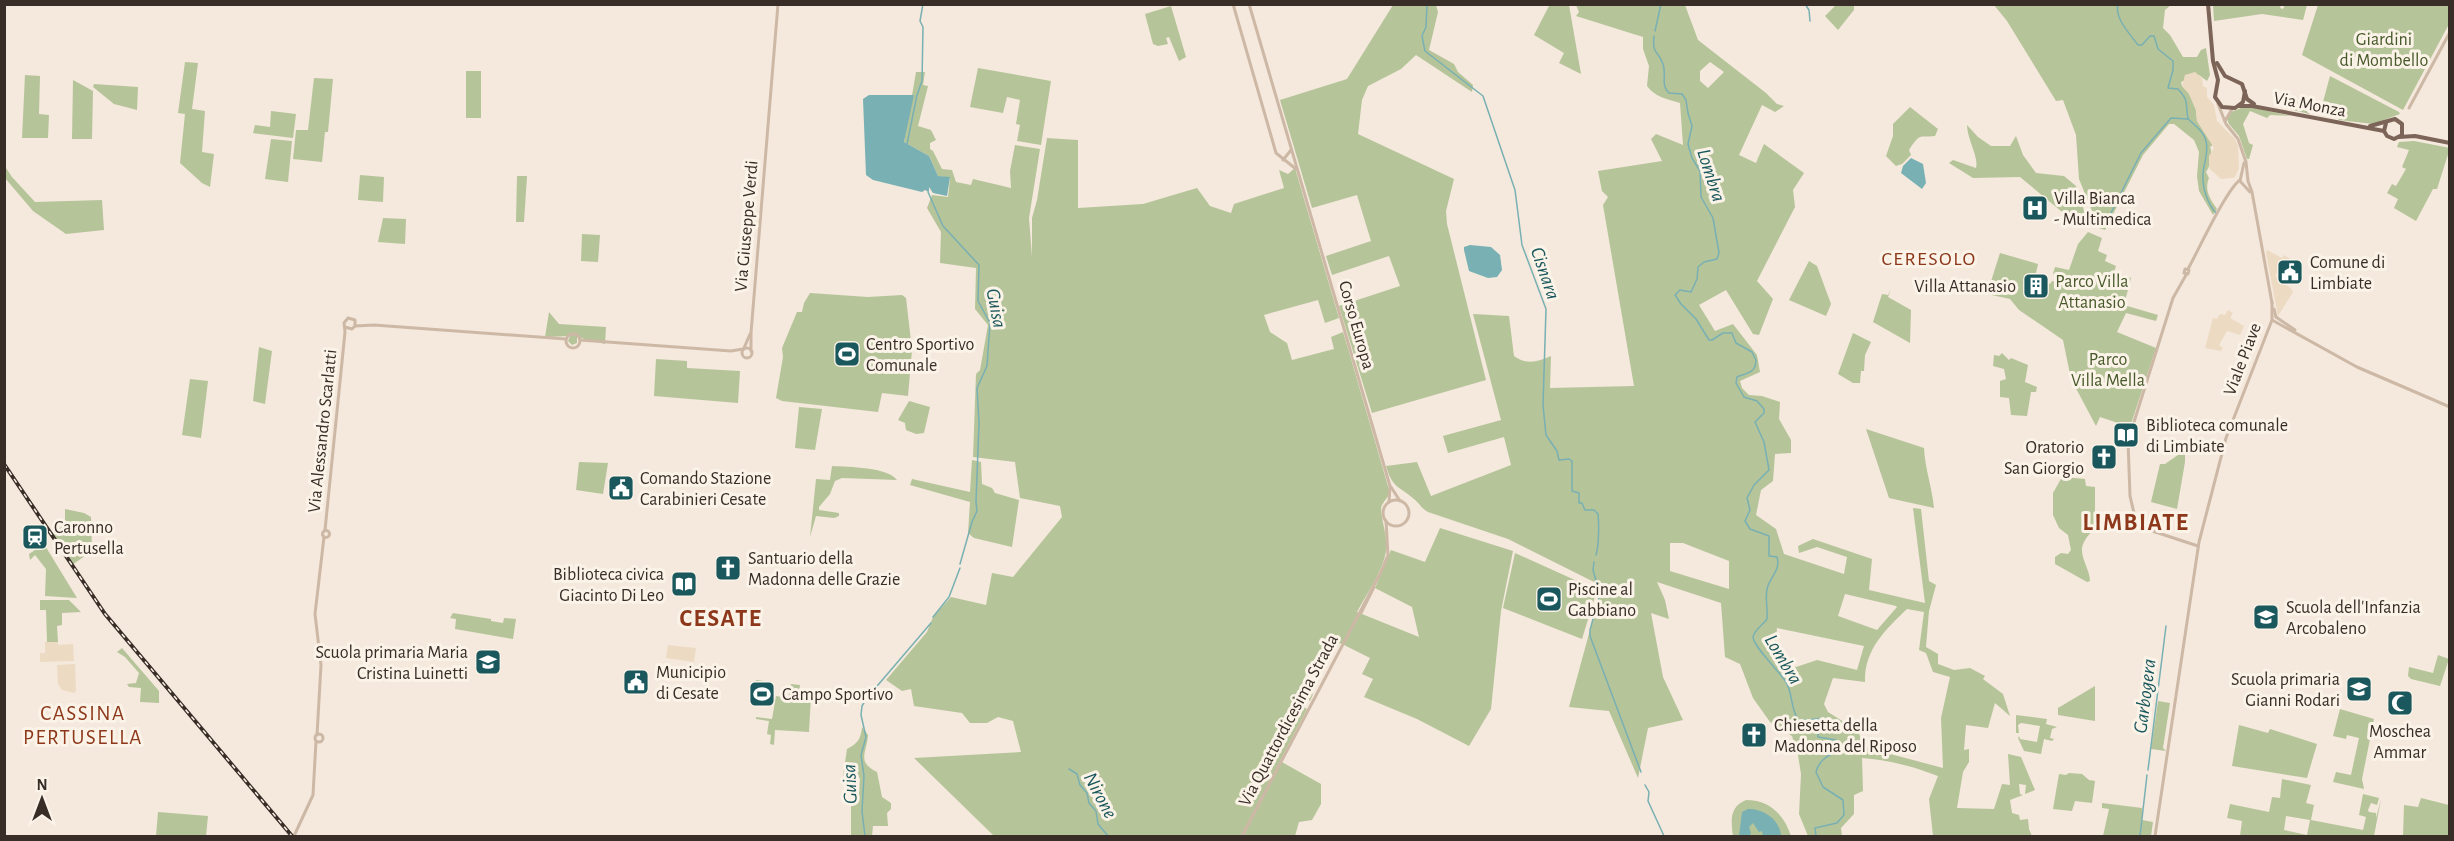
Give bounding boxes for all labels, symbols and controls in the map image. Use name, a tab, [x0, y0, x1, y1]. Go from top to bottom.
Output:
park label: Giardini di Mombello	[2340, 31, 2429, 70]
street label: Via Monza	[2272, 89, 2348, 121]
water label: Lombra	[1693, 146, 1729, 204]
street label: Via Giuseppe Verdi	[732, 160, 762, 293]
place label: Villa Bianca - Multimedica	[2054, 190, 2152, 229]
hospital icon: Villa Bianca - Multimedica	[2020, 193, 2050, 223]
water label: Cisnara	[1527, 245, 1563, 302]
district label: CERESOLO	[1881, 249, 1977, 269]
place label: Comune di Limbiate	[2310, 254, 2385, 293]
public building icon: Comune di Limbiate	[2275, 257, 2305, 287]
building icon: Villa Attanasio	[2021, 271, 2051, 301]
park label: Parco Villa Attanasio	[2055, 273, 2129, 312]
place label: Villa Attanasio	[1914, 278, 2016, 296]
street label: Corso Europa	[1335, 279, 1377, 372]
water label: Guisa	[982, 287, 1010, 330]
street label: Viale Piave	[2221, 321, 2265, 398]
place label: Centro Sportivo Comunale	[866, 336, 975, 375]
sports icon: Centro Sportivo Comunale	[832, 339, 862, 369]
street label: Via Alessandro Scarlatti	[305, 349, 341, 514]
park label: Parco Villa Mella	[2071, 351, 2145, 390]
place label: Biblioteca comunale di Limbiate	[2146, 417, 2288, 456]
library icon: Biblioteca comunale di Limbiate	[2111, 420, 2141, 450]
place label: Oratorio San Giorgio	[2004, 439, 2084, 478]
church icon: Oratorio San Giorgio	[2089, 442, 2119, 472]
place label: Comando Stazione Carabinieri Cesate	[640, 470, 771, 509]
public building icon: Comando Stazione Carabinieri Cesate	[606, 473, 636, 503]
district label: LIMBIATE	[2083, 511, 2189, 535]
place label: Caronno Pertusella	[54, 519, 124, 558]
station icon: Caronno Pertusella	[20, 522, 50, 552]
place label: Santuario della Madonna delle Grazie	[748, 550, 900, 589]
church icon: Santuario della Madonna delle Grazie	[713, 553, 743, 583]
place label: Biblioteca civica Giacinto Di Leo	[553, 566, 664, 605]
library icon: Biblioteca civica Giacinto Di Leo	[669, 569, 699, 599]
place label: Piscine al Gabbiano	[1568, 581, 1636, 620]
sports icon: Piscine al Gabbiano	[1534, 584, 1564, 614]
place label: Scuola dell'Infanzia Arcobaleno	[2286, 599, 2421, 638]
school or university icon: Scuola dell'Infanzia Arcobaleno	[2251, 602, 2281, 632]
district label: CESATE	[680, 607, 762, 631]
water label: Lombra	[1761, 631, 1806, 688]
street label: Via Quattordicesima Strada	[1236, 632, 1342, 809]
place label: Scuola primaria Maria Cristina Luinetti	[315, 644, 468, 683]
school or university icon: Scuola primaria Maria Cristina Luinetti	[473, 647, 503, 677]
water label: Garbogera	[2130, 658, 2159, 735]
place label: Municipio di Cesate	[656, 664, 726, 703]
public building icon: Municipio di Cesate	[621, 667, 651, 697]
place label: Scuola primaria Gianni Rodari	[2231, 671, 2340, 710]
school or university icon: Scuola primaria Gianni Rodari	[2344, 674, 2374, 704]
sports icon: Campo Sportivo	[747, 679, 777, 709]
place label: Campo Sportivo	[782, 686, 893, 704]
mosque icon: Moschea Ammar	[2385, 688, 2415, 718]
district label: CASSINA PERTUSELLA	[23, 703, 143, 748]
place label: Chiesetta della Madonna del Riposo	[1774, 717, 1917, 756]
church icon: Chiesetta della Madonna del Riposo	[1739, 720, 1769, 750]
place label: Moschea Ammar	[2369, 723, 2431, 762]
water label: Guisa	[839, 764, 861, 804]
north arrow	[12, 769, 72, 829]
water label: Nirone	[1080, 769, 1121, 822]
text: N	[36, 777, 48, 793]

